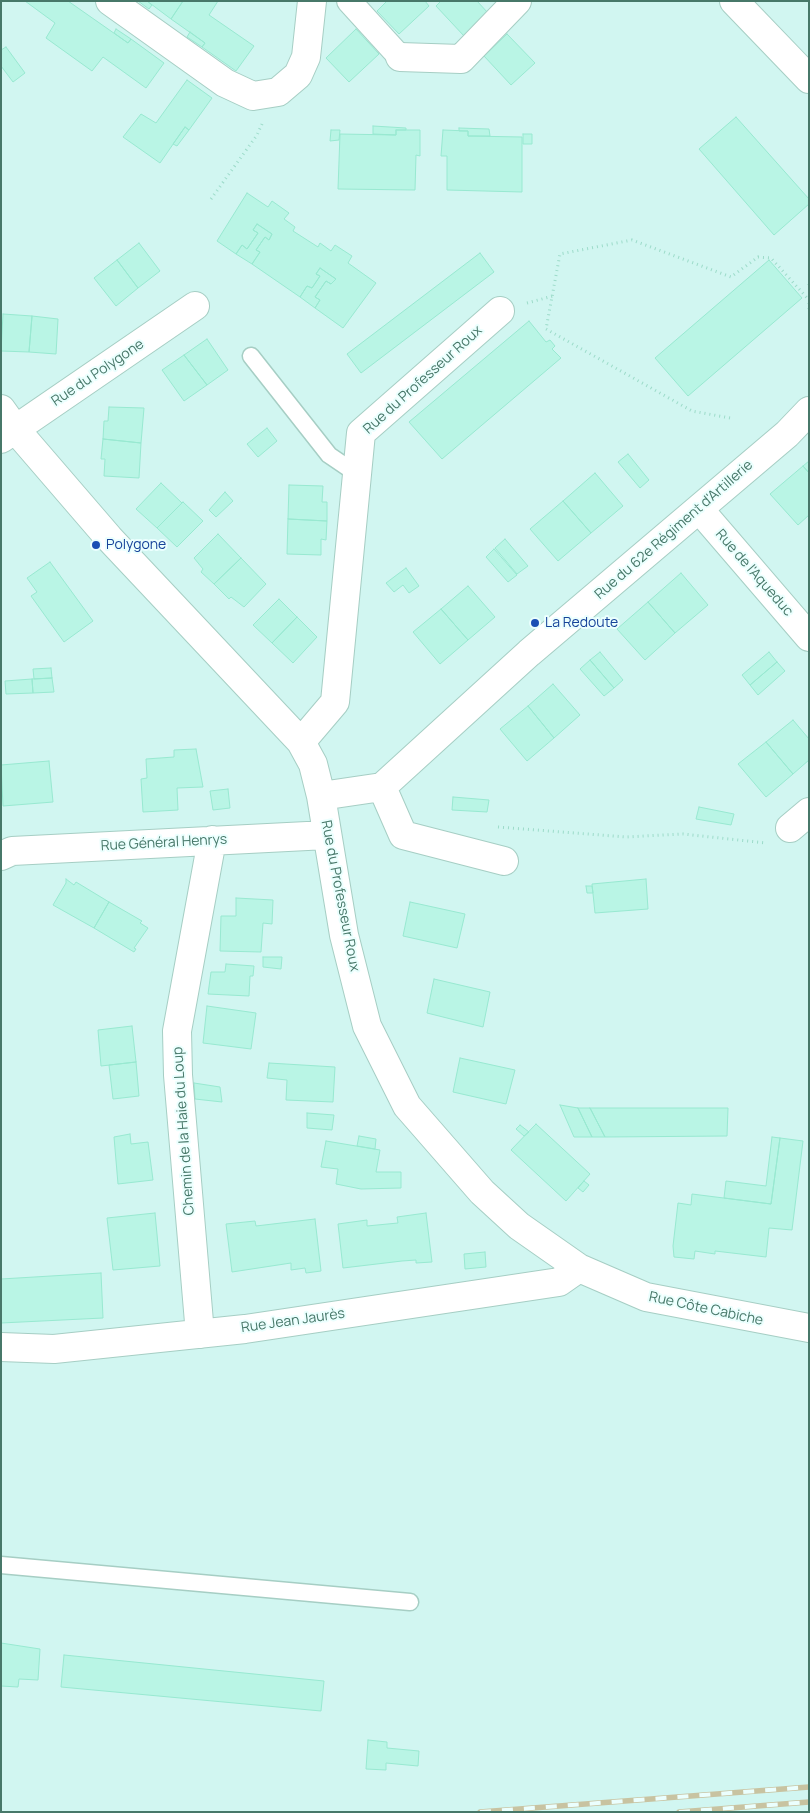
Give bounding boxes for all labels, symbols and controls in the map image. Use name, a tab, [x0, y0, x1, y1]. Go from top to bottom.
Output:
street label: Rue du Professeur Roux	[360, 322, 486, 438]
street label: Rue du Polygone	[49, 336, 147, 410]
street label: Rue du 62e Régiment d'Artillerie	[592, 457, 756, 603]
street label: Rue de l'Aqueduc	[712, 526, 796, 620]
place label: Polygone	[106, 537, 166, 553]
marker: Polygone	[90, 539, 102, 551]
place label: La Redoute	[545, 615, 618, 631]
marker: La Redoute	[529, 617, 541, 629]
street label: Rue du Professeur Roux	[317, 819, 363, 973]
street label: Rue Général Henrys	[100, 831, 228, 855]
street label: Chemin de la Haie du Loup	[170, 1046, 198, 1216]
street label: Rue Côte Cabiche	[647, 1289, 765, 1329]
street label: Rue Jean Jaurès	[240, 1305, 346, 1337]

